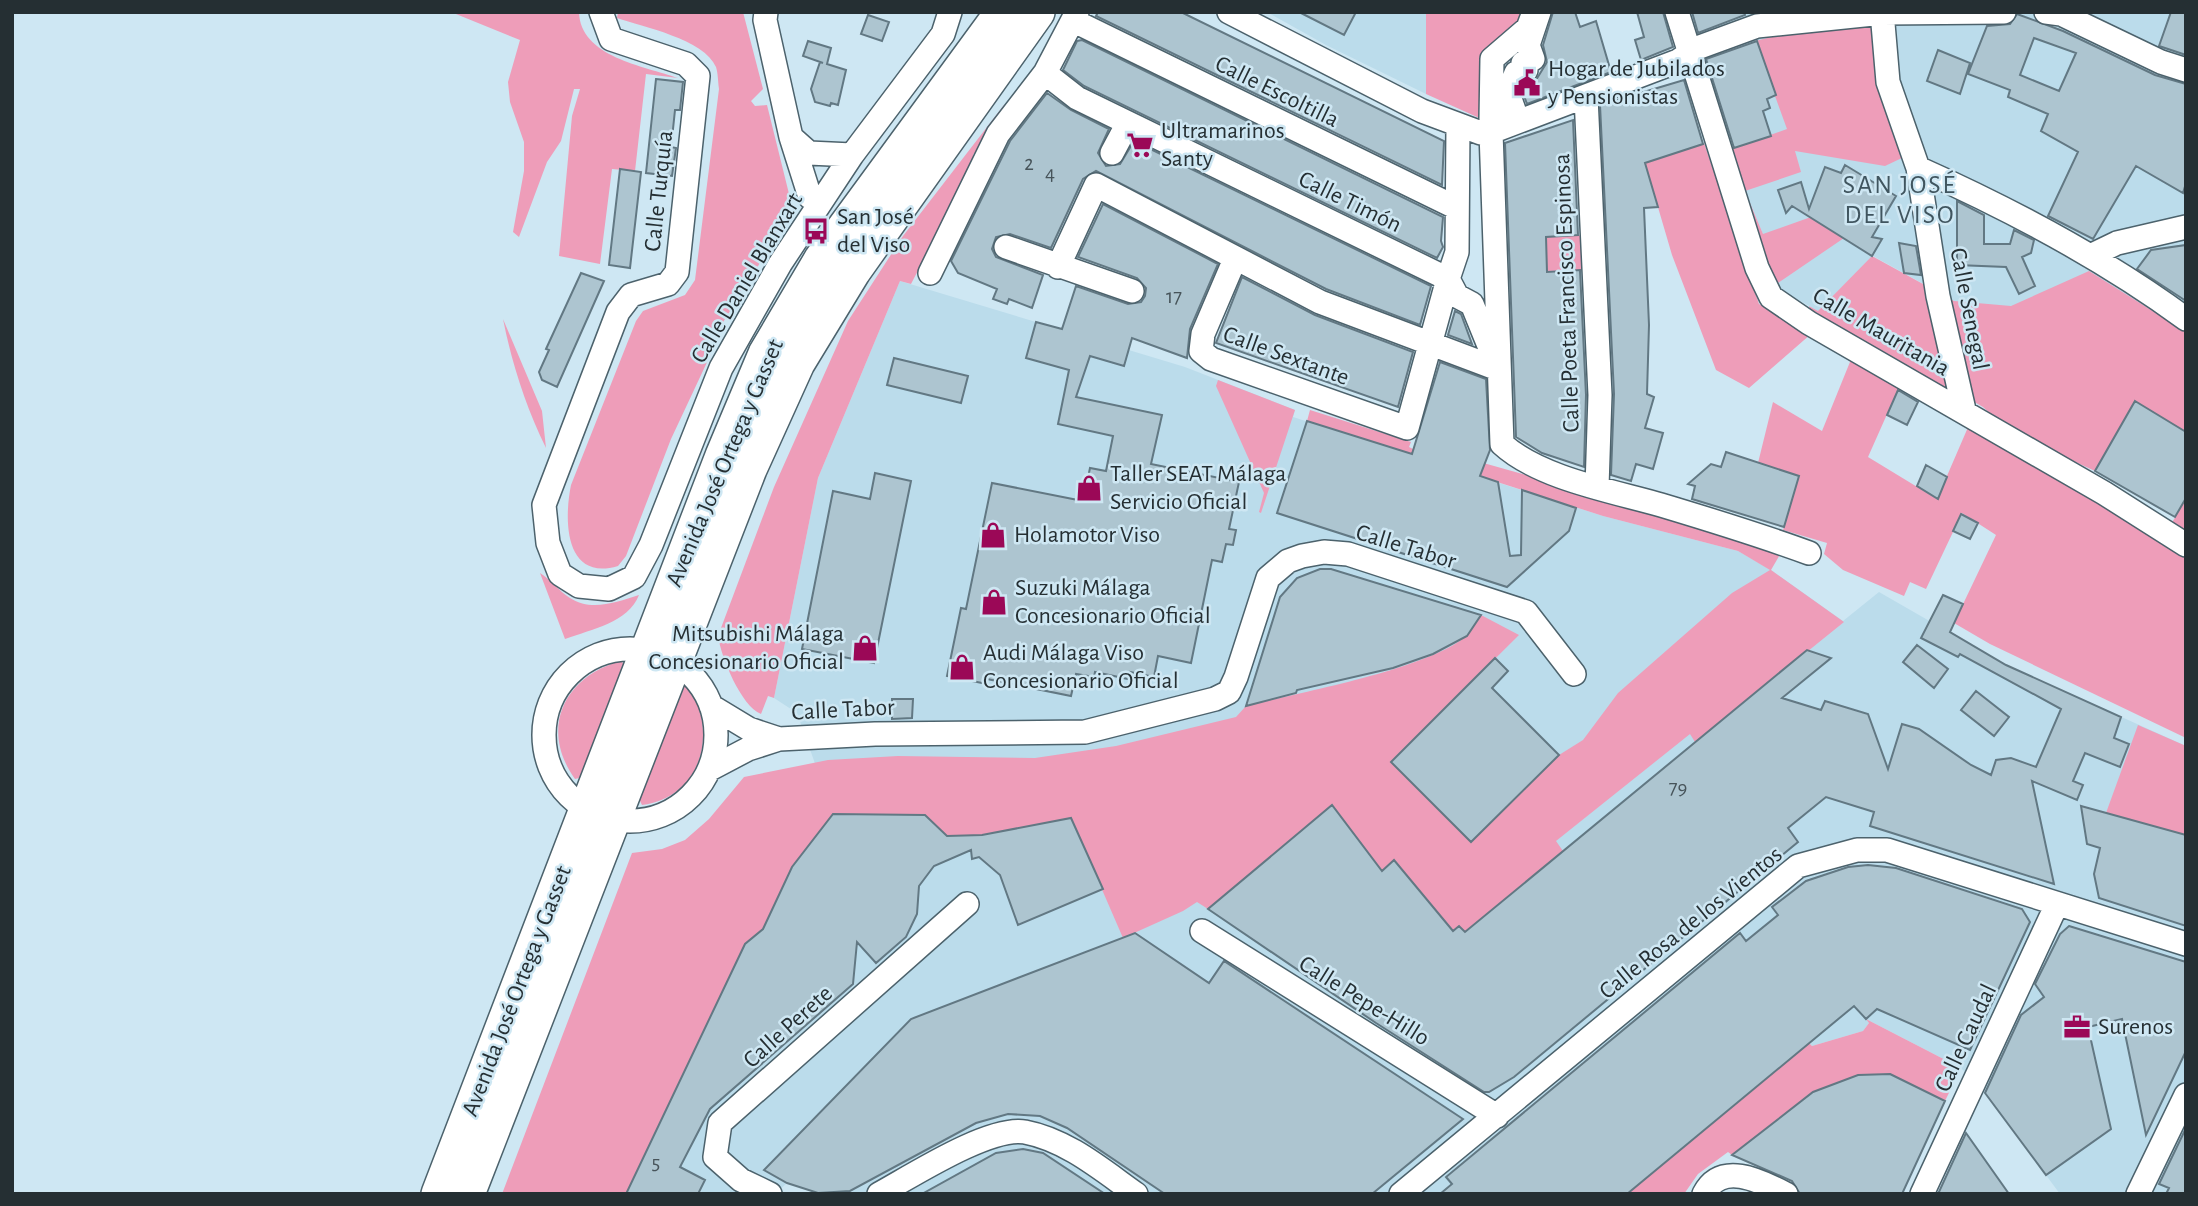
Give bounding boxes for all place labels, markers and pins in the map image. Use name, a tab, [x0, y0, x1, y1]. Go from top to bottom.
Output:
place label: Hogar de Jubilados y Pensionistas	[1547, 57, 1725, 109]
public building icon: Hogar de Jubilados y Pensionistas	[1512, 68, 1542, 98]
place label: Ultramarinos Santy	[1161, 119, 1285, 171]
supermarket icon: Ultramarinos Santy	[1125, 130, 1155, 160]
place label: San José del Viso	[837, 205, 914, 257]
bus stop icon: San José del Viso	[801, 216, 831, 246]
place label: Taller SEAT Málaga Servicio Oficial	[1110, 462, 1286, 514]
shop icon: Taller SEAT Málaga Servicio Oficial	[1074, 473, 1104, 503]
shop icon: Holamotor Viso	[978, 520, 1008, 550]
place label: Holamotor Viso	[1014, 523, 1160, 547]
place label: Suzuki Málaga Concesionario Oficial	[1015, 576, 1211, 628]
shop icon: Suzuki Málaga Concesionario Oficial	[979, 587, 1009, 617]
place label: Mitsubishi Málaga Concesionario Oficial	[648, 622, 844, 674]
shop icon: Mitsubishi Málaga Concesionario Oficial	[850, 633, 880, 663]
place label: Audi Málaga Viso Concesionario Oficial	[983, 641, 1179, 693]
shop icon: Audi Málaga Viso Concesionario Oficial	[947, 652, 977, 682]
office icon: Surenos	[2062, 1012, 2092, 1042]
place label: Surenos	[2098, 1015, 2173, 1039]

